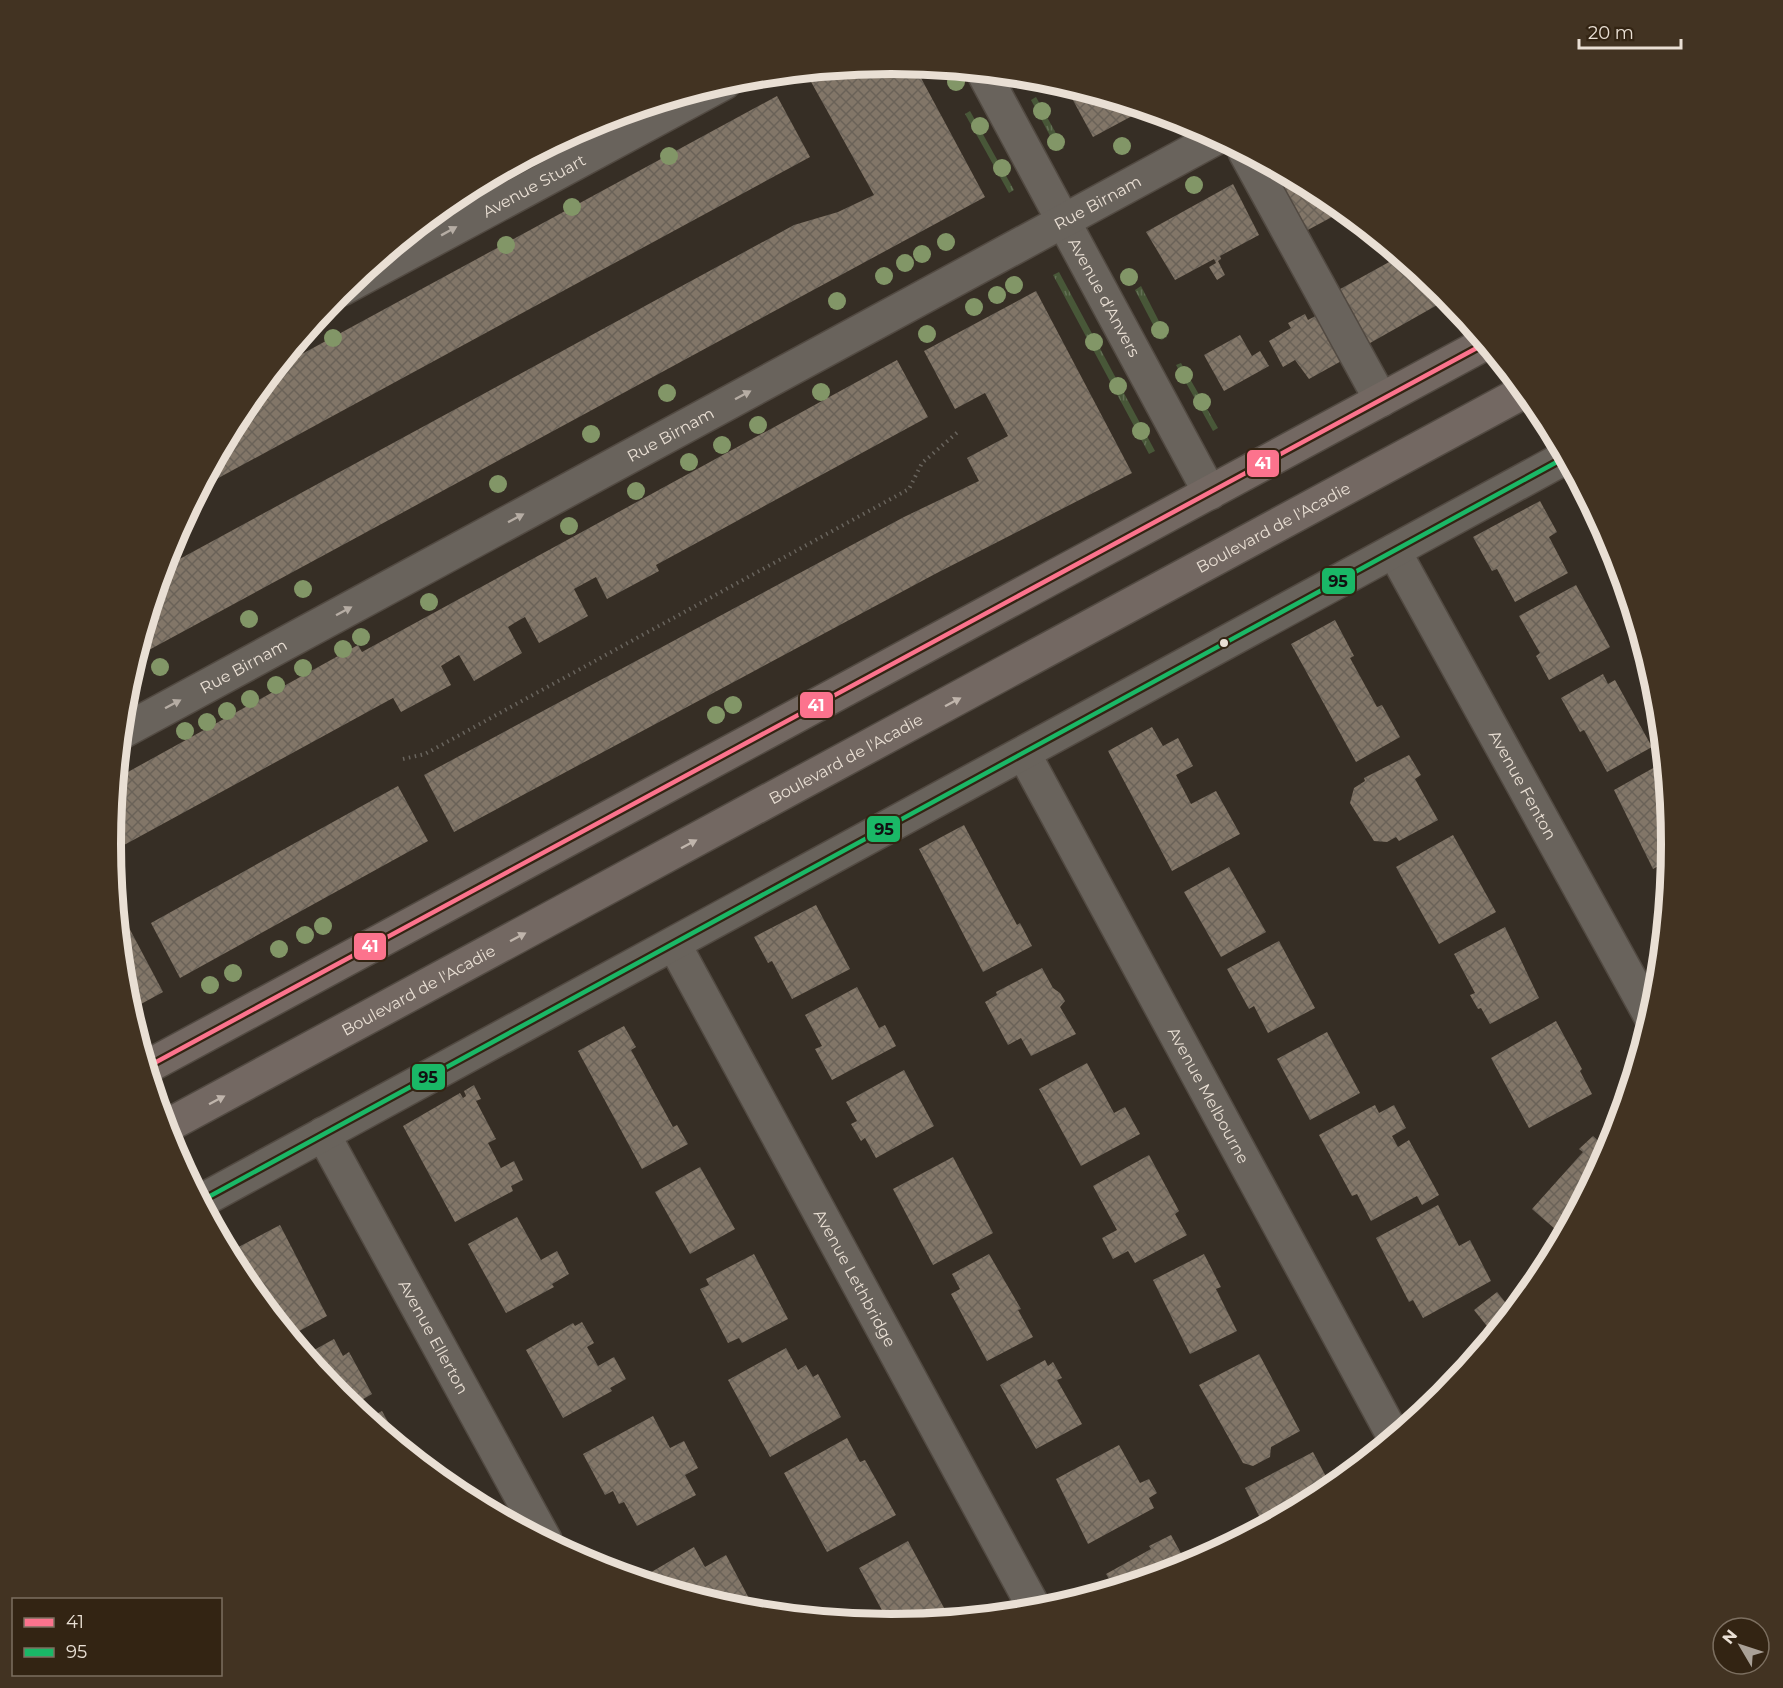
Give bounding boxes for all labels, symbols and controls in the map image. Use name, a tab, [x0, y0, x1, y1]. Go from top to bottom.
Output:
scale bar	[1579, 12, 1681, 50]
text: 20 m	[1588, 22, 1634, 44]
street label: Avenue Stuart	[479, 150, 589, 221]
street label: Rue Birnam	[1051, 171, 1144, 234]
one-way arrow	[441, 226, 458, 236]
street label: Avenue d'Anvers	[1065, 235, 1144, 360]
one-way arrow	[734, 390, 751, 400]
street label: Rue Birnam	[624, 403, 717, 466]
line badge: 41	[1246, 449, 1280, 478]
text: 41	[1255, 454, 1271, 473]
street label: Boulevard de l'Acadie	[1193, 478, 1353, 577]
one-way arrow	[508, 513, 525, 523]
line badge: 95	[1321, 567, 1356, 595]
text: 95	[1328, 572, 1348, 591]
one-way arrow	[336, 606, 353, 616]
street label: Rue Birnam	[196, 635, 290, 697]
unlabelled marker	[1218, 637, 1230, 649]
line badge: 41	[799, 691, 834, 719]
text: 41	[808, 696, 824, 715]
one-way arrow	[945, 697, 962, 707]
one-way arrow	[165, 699, 182, 709]
street label: Boulevard de l'Acadie	[766, 709, 926, 808]
street label: Avenue Fenton	[1485, 727, 1561, 843]
line badge: 95	[866, 815, 901, 843]
text: 95	[874, 820, 894, 839]
one-way arrow	[681, 839, 698, 849]
line badge: 41	[353, 932, 387, 961]
one-way arrow	[509, 932, 526, 942]
text: 41	[362, 937, 378, 956]
street label: Boulevard de l'Acadie	[338, 941, 498, 1039]
street label: Avenue Melbourne	[1164, 1024, 1253, 1167]
line badge: 95	[411, 1063, 446, 1091]
text: 95	[418, 1068, 438, 1087]
one-way arrow	[208, 1095, 225, 1105]
street label: Avenue Lethbridge	[810, 1206, 900, 1350]
street label: Avenue Ellerton	[395, 1276, 473, 1397]
legend	[12, 1598, 222, 1676]
text: 41	[66, 1611, 84, 1633]
north arrow	[1711, 1616, 1771, 1676]
text: N	[1718, 1626, 1741, 1648]
text: 95	[66, 1641, 87, 1663]

